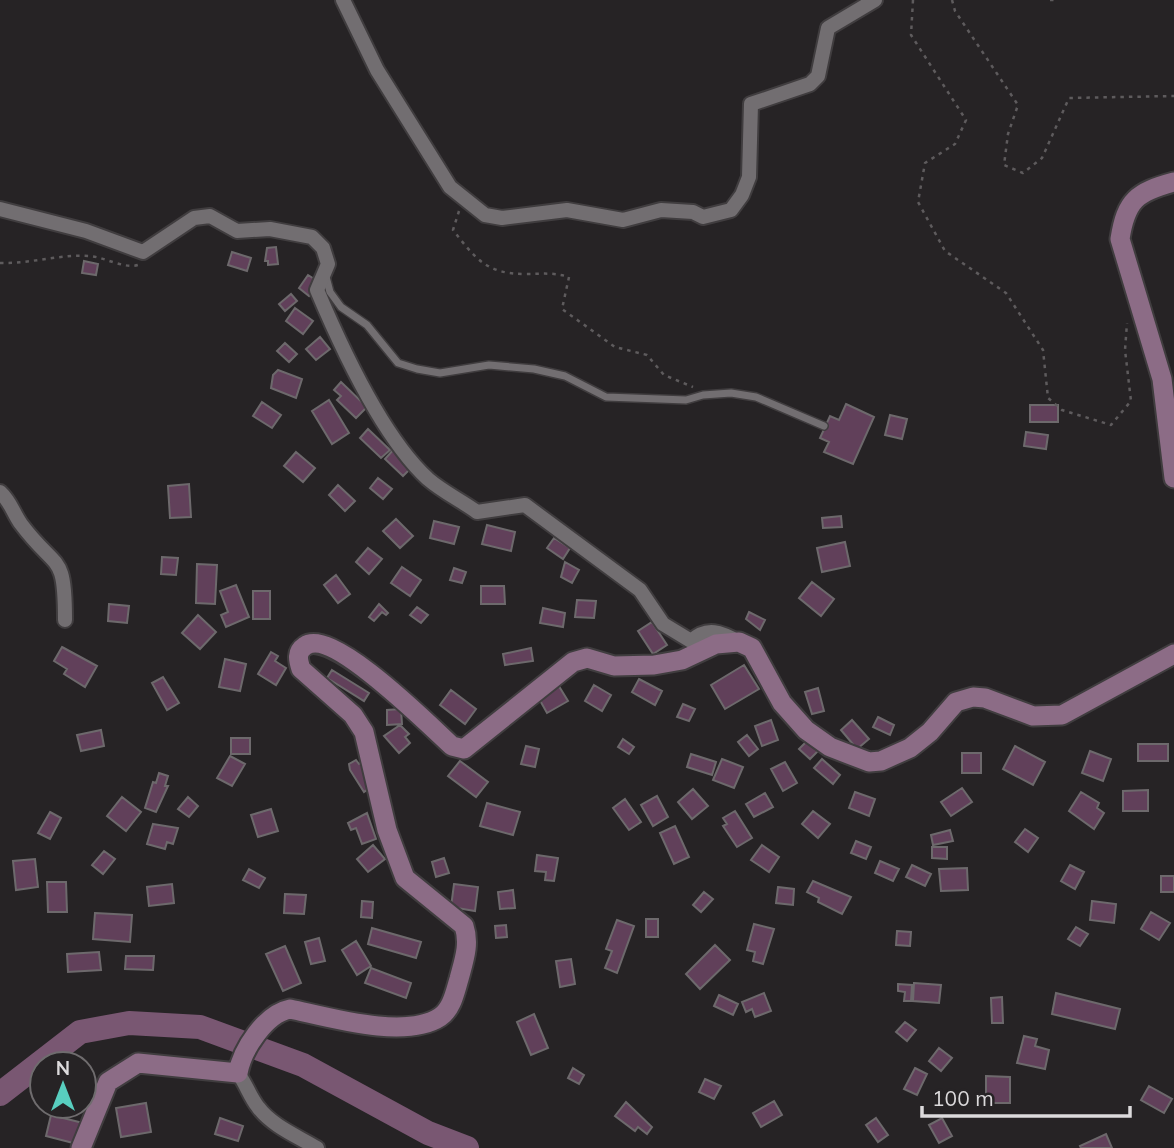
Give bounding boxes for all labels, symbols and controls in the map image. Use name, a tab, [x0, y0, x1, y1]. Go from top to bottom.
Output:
north arrow	[28, 1050, 98, 1120]
text: N	[56, 1056, 70, 1080]
scale bar	[922, 1074, 1130, 1118]
text: 100 m	[932, 1085, 994, 1111]

